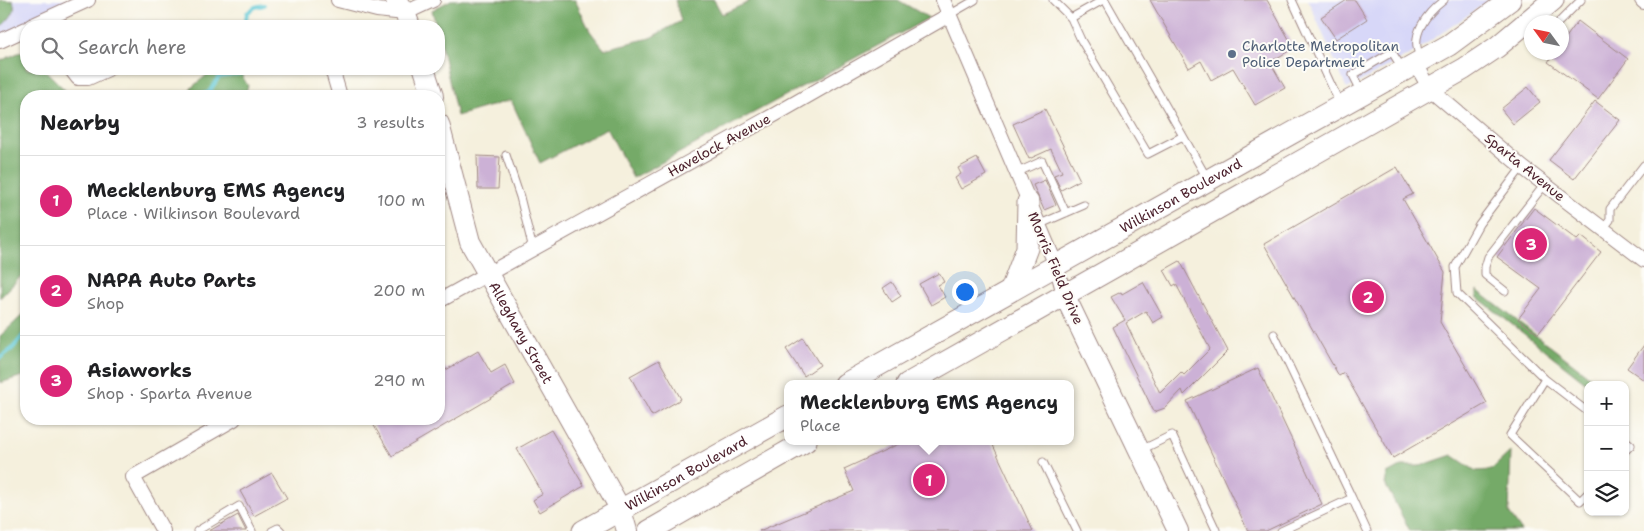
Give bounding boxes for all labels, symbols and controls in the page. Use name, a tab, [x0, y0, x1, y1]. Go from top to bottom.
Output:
north arrow	[1524, 15, 1569, 60]
search box	[20, 20, 445, 75]
icon: search	[38, 34, 66, 62]
text: Search here	[78, 35, 187, 60]
place label: Charlotte Metropolitan Police Department	[1242, 37, 1400, 71]
marker: Charlotte Metropolitan Police Department	[1226, 48, 1238, 60]
text: Nearby	[40, 109, 120, 137]
street label: Havelock Avenue	[664, 109, 774, 181]
text: 3 results	[356, 112, 425, 133]
street label: Sparta Avenue	[1481, 129, 1569, 205]
street label: Wilkinson Boulevard	[1116, 154, 1245, 237]
text: Mecklenburg EMS Agency	[87, 178, 345, 203]
text: 1	[52, 190, 60, 211]
text: 100 m	[377, 190, 425, 211]
text: Place · Wilkinson Boulevard	[87, 203, 300, 224]
street label: Morris Field Drive	[1024, 209, 1088, 327]
pin: 3	[1515, 225, 1547, 263]
text: NAPA Auto Parts	[87, 268, 256, 293]
street label: Alleghany Street	[485, 278, 557, 387]
pin: 2	[1352, 278, 1384, 316]
your location	[952, 279, 978, 305]
text: 2	[50, 280, 62, 301]
text: 200 m	[373, 280, 425, 301]
text: Shop	[87, 293, 124, 314]
text: Asiaworks	[87, 358, 192, 383]
text: 3	[50, 370, 62, 391]
text: 290 m	[373, 370, 425, 391]
popup	[784, 380, 1074, 445]
map controls	[1584, 381, 1629, 516]
button: +	[1584, 381, 1629, 426]
text: Shop · Sparta Avenue	[87, 383, 252, 404]
text: Mecklenburg EMS Agency	[800, 390, 1058, 415]
text: Place	[800, 415, 841, 436]
button: −	[1584, 426, 1629, 471]
street label: Wilkinson Boulevard	[622, 432, 750, 515]
pin: 1	[913, 461, 945, 499]
button: layers	[1584, 471, 1629, 516]

